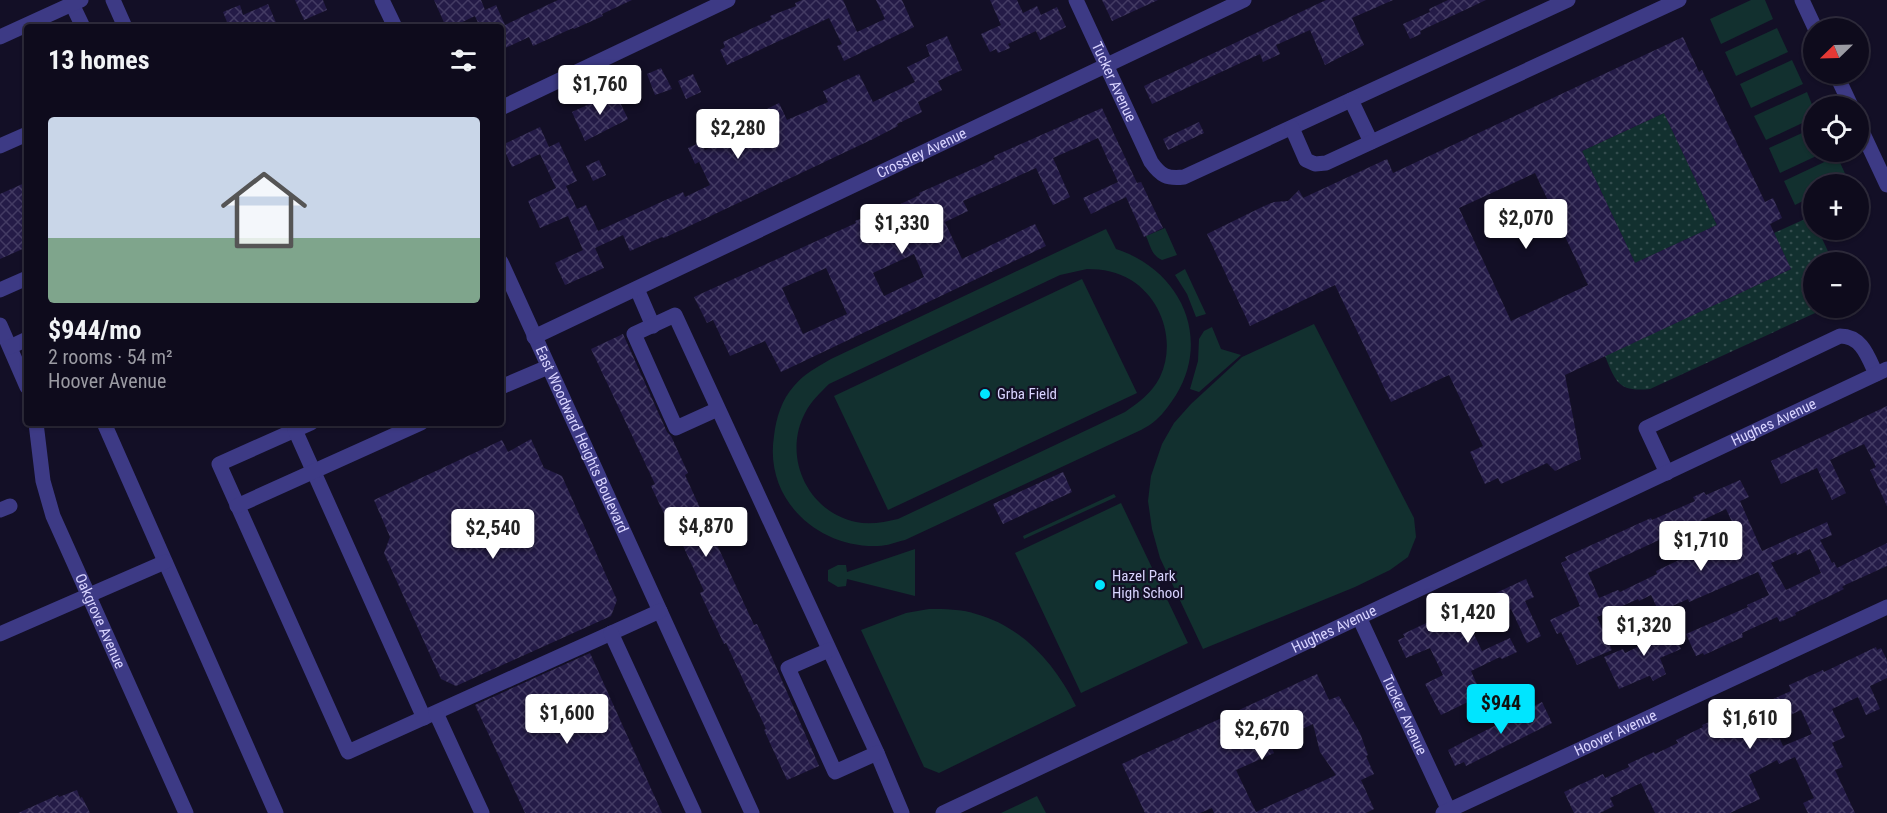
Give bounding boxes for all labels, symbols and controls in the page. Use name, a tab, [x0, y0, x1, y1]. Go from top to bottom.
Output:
north arrow	[1803, 18, 1869, 84]
map controls	[1803, 18, 1869, 318]
street label: Tucker Avenue	[1088, 39, 1140, 125]
icon: filters	[447, 44, 480, 77]
text: 13 homes	[48, 45, 150, 75]
pin: $1,760	[551, 65, 649, 116]
text: $1,760	[572, 72, 628, 96]
button: locate	[1803, 96, 1869, 162]
pin: $2,280	[689, 109, 787, 160]
text: $2,280	[710, 116, 766, 140]
street label: Crossley Avenue	[874, 124, 969, 182]
icon: home	[210, 156, 318, 264]
button: +	[1803, 174, 1869, 240]
pin: $2,070	[1477, 199, 1575, 250]
pin: $1,330	[853, 204, 951, 255]
text: $2,070	[1498, 206, 1554, 230]
text: $1,330	[874, 211, 930, 235]
button: −	[1803, 252, 1869, 318]
text: $944/mo	[48, 315, 141, 345]
street label: East Woodward Heights Boulevard	[531, 343, 632, 536]
text: 2 rooms · 54 m²	[48, 345, 173, 369]
text: Hoover Avenue	[48, 369, 166, 393]
place label: Grba Field	[997, 385, 1057, 403]
marker: Grba Field	[978, 387, 992, 401]
street label: Hughes Avenue	[1728, 395, 1819, 450]
pin: $4,870	[657, 507, 755, 558]
pin: $2,540	[444, 509, 542, 560]
text: $4,870	[678, 514, 734, 538]
text: $2,540	[465, 516, 521, 540]
pin: $1,710	[1652, 521, 1750, 572]
text: $1,710	[1673, 528, 1729, 552]
place label: Hazel Park High School	[1112, 567, 1183, 602]
street label: Oakgrove Avenue	[71, 571, 129, 671]
marker: Hazel Park High School	[1093, 578, 1107, 592]
pin: $1,420	[1419, 593, 1517, 644]
text: $1,420	[1440, 600, 1496, 624]
street label: Hughes Avenue	[1289, 601, 1379, 657]
pin: $1,320	[1595, 606, 1693, 657]
text: $1,320	[1616, 613, 1672, 637]
street label: Tucker Avenue	[1378, 672, 1431, 758]
pin: $944	[1465, 684, 1537, 735]
text: $944	[1481, 691, 1521, 715]
pin: $1,600	[518, 694, 616, 745]
pin: $1,610	[1701, 699, 1799, 750]
text: $1,600	[539, 701, 595, 725]
street label: Hoover Avenue	[1571, 706, 1659, 760]
text: $1,610	[1722, 706, 1778, 730]
pin: $2,670	[1213, 710, 1311, 761]
text: $2,670	[1234, 717, 1290, 741]

